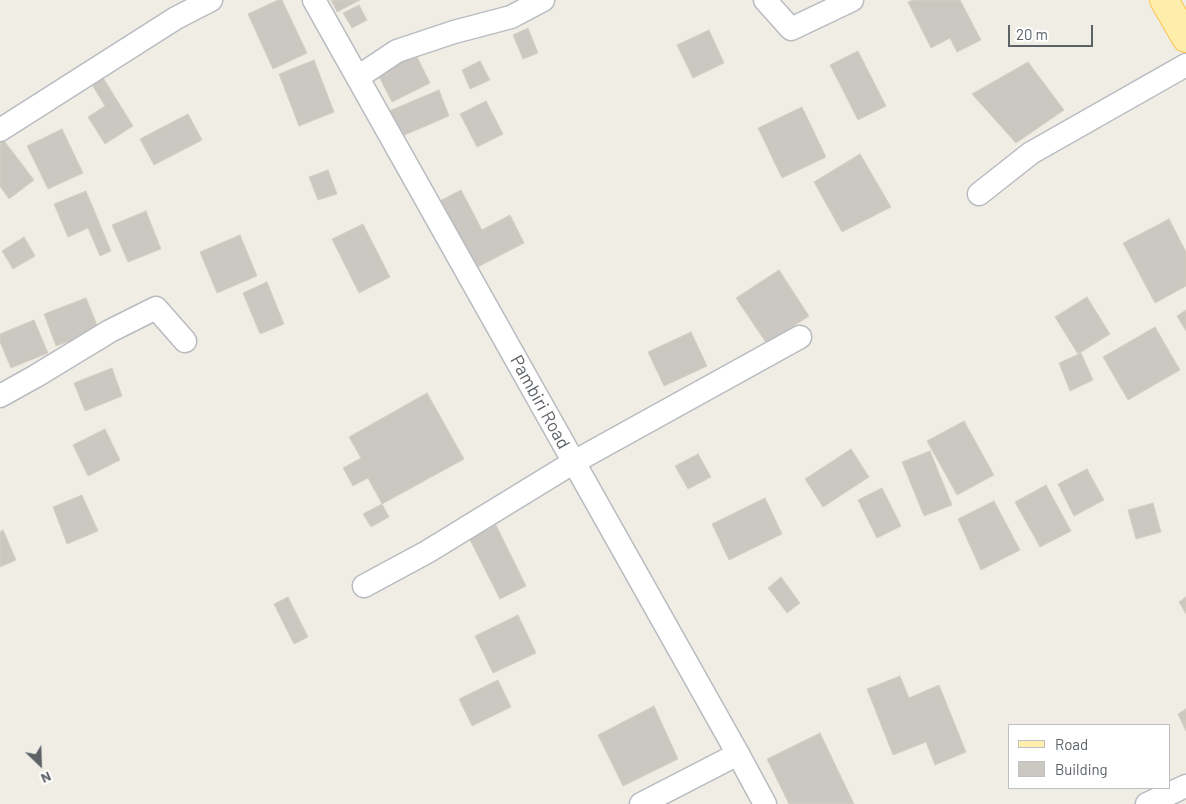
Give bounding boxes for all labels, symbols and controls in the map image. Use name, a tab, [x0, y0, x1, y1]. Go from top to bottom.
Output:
scale bar	[1011, 15, 1096, 47]
text: 20 m	[1016, 25, 1048, 43]
street label: Pambiri Road	[505, 351, 575, 453]
legend	[1008, 724, 1171, 789]
text: Road	[1055, 735, 1088, 753]
north arrow	[15, 739, 65, 789]
text: Building	[1055, 760, 1108, 778]
text: N	[39, 769, 54, 788]

